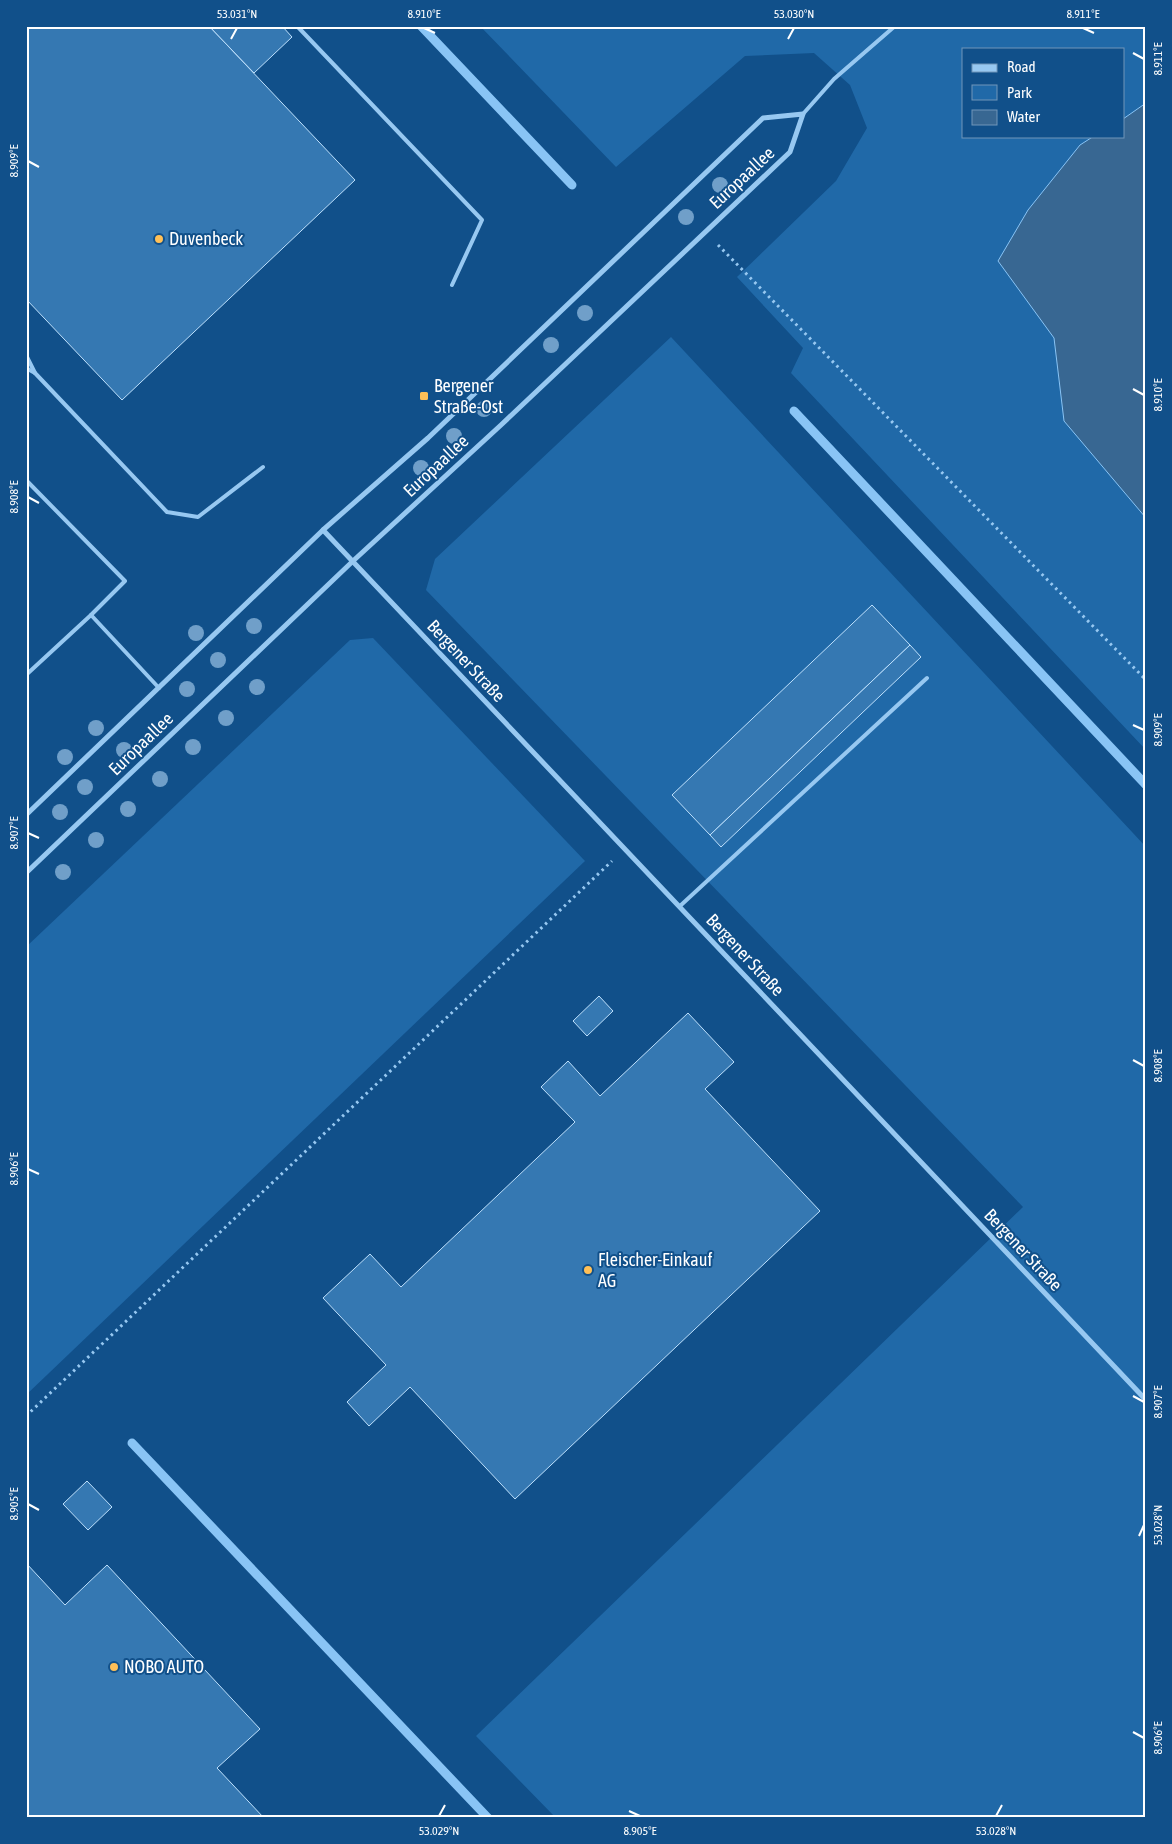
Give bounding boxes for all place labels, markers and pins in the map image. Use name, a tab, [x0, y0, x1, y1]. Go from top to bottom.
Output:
place label: Duvenbeck	[169, 228, 243, 249]
marker: Duvenbeck	[153, 233, 165, 245]
place label: Bergener Straße-Ost	[434, 375, 503, 417]
marker: Bergener Straße-Ost	[418, 390, 430, 402]
place label: Fleischer-Einkauf AG	[598, 1249, 712, 1291]
marker: Fleischer-Einkauf AG	[582, 1264, 594, 1276]
place label: NOBO AUTO	[124, 1656, 204, 1677]
marker: NOBO AUTO	[108, 1661, 120, 1673]

